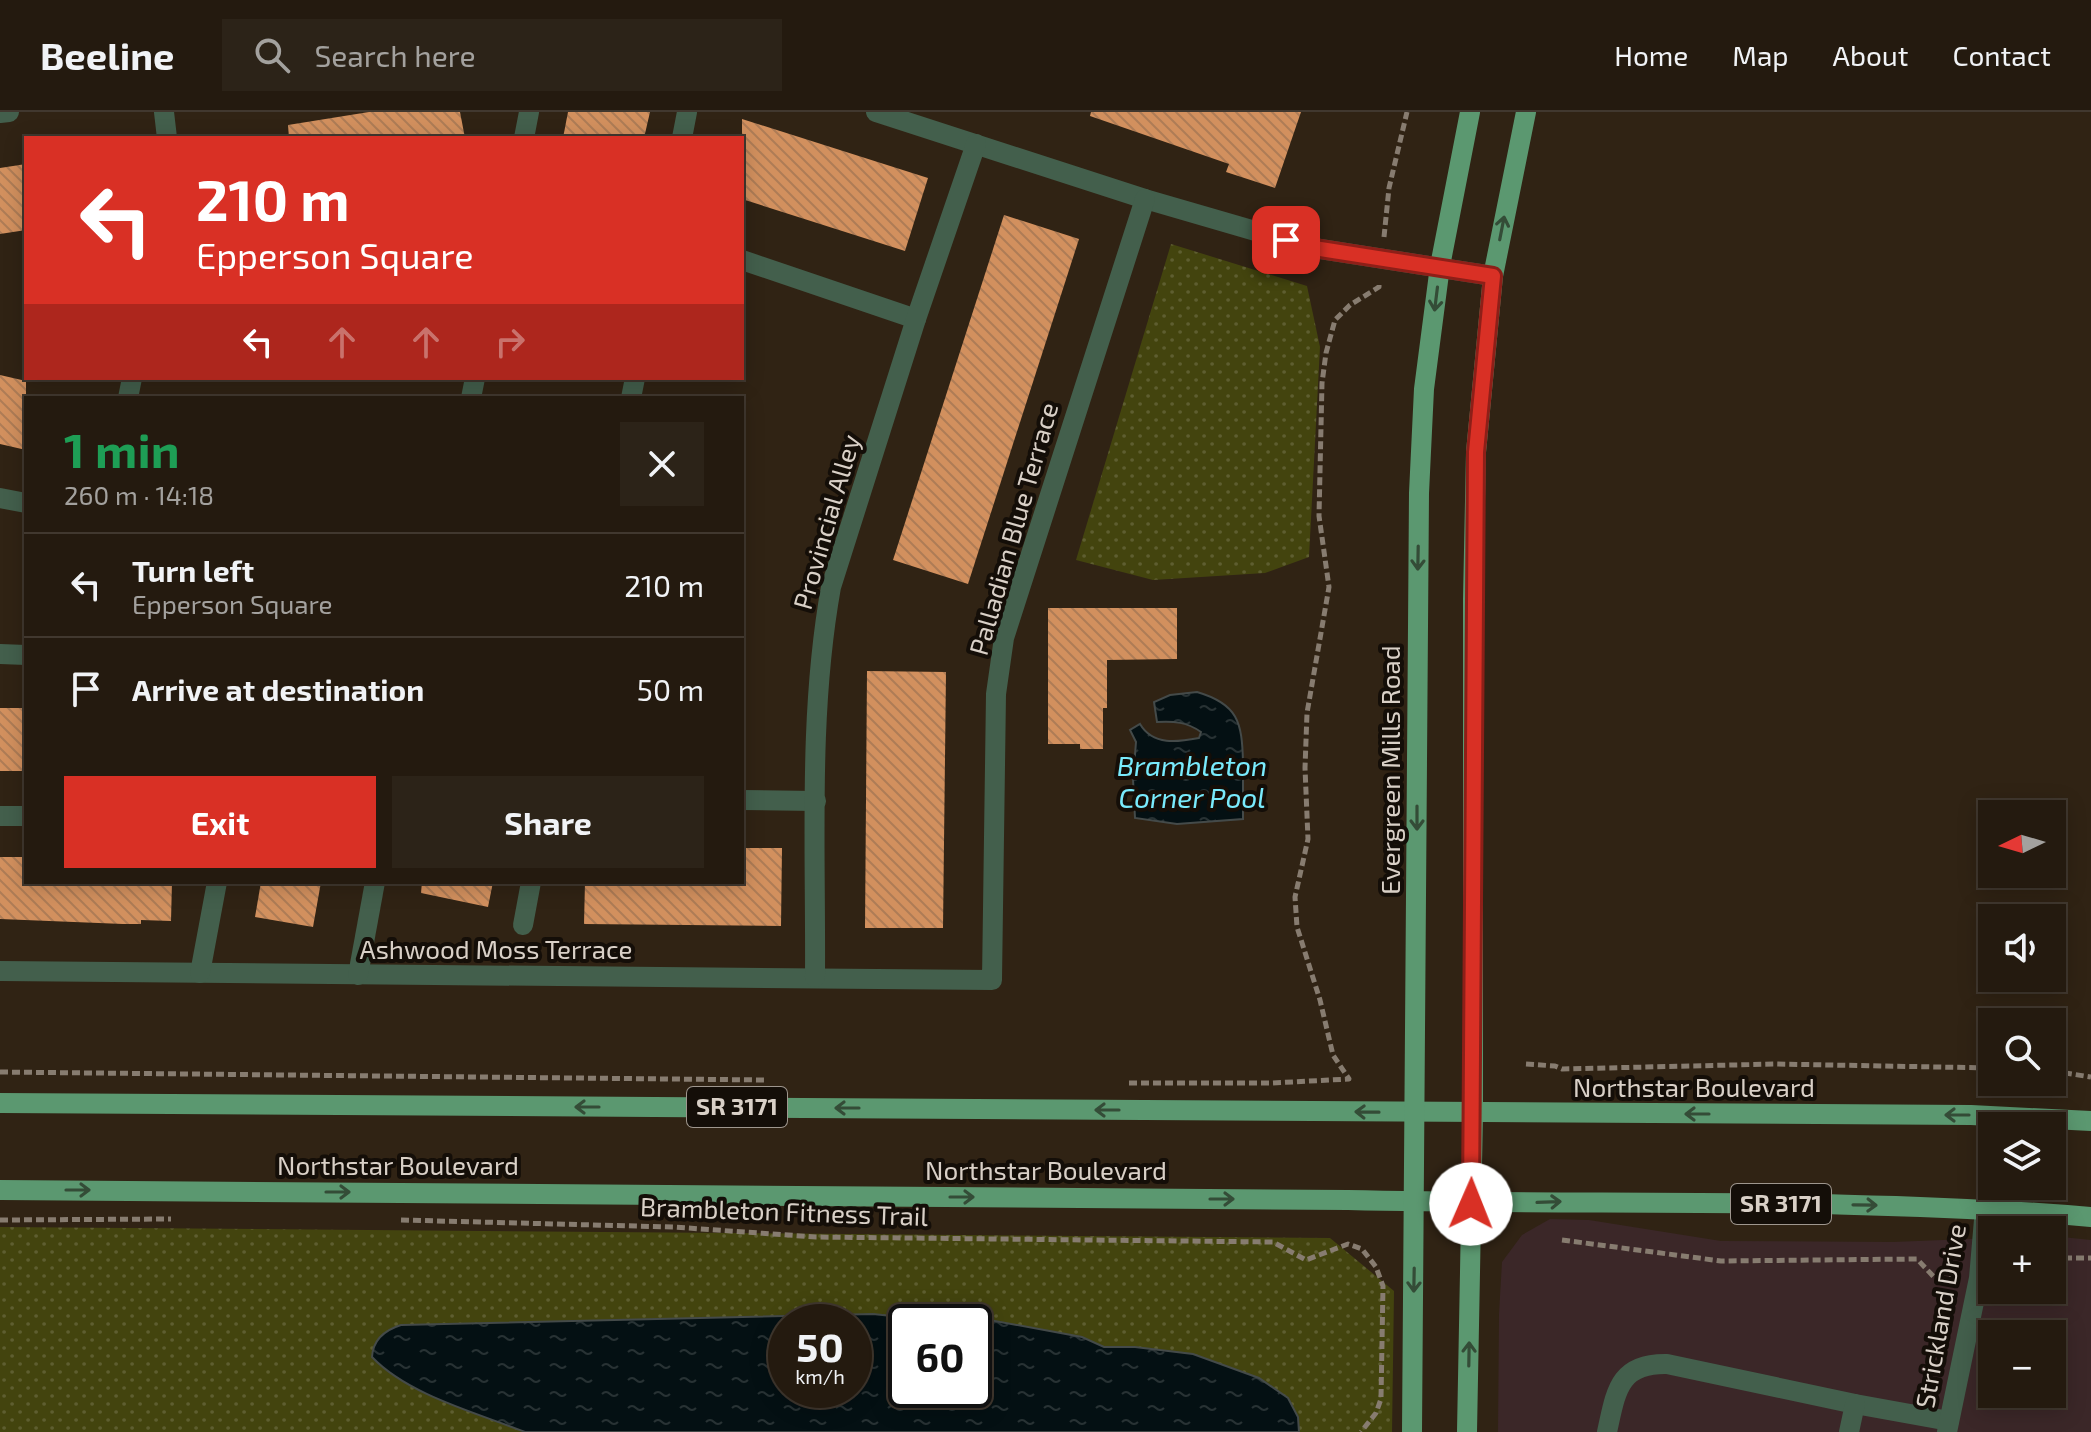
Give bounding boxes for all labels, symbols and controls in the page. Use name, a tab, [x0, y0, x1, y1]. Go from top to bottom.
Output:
search box	[222, 19, 782, 91]
text: Beeline	[40, 32, 174, 78]
icon: search	[250, 33, 294, 77]
text: Search here	[314, 37, 476, 73]
text: Home	[1614, 38, 1688, 72]
text: Map	[1732, 38, 1789, 72]
text: About	[1833, 38, 1908, 72]
text: Contact	[1952, 38, 2051, 72]
text: 210 m	[196, 165, 350, 232]
icon: left	[64, 168, 168, 272]
pin	[1252, 206, 1320, 274]
one-way arrow	[1496, 216, 1511, 241]
icon: arrive	[1264, 218, 1308, 262]
text: Epperson Square	[196, 233, 474, 276]
one-way arrow	[1428, 286, 1443, 311]
icon: left	[236, 320, 280, 364]
icon: ahead	[320, 320, 364, 364]
icon: ahead	[404, 320, 448, 364]
icon: right	[488, 320, 532, 364]
street label: Palladian Blue Terrace	[962, 399, 1063, 658]
text: 1 min	[64, 420, 180, 478]
button: close	[620, 422, 704, 506]
street label: Provincial Alley	[786, 430, 865, 613]
text: 260 m · 14:18	[64, 479, 214, 510]
one-way arrow	[1411, 544, 1426, 571]
text: Turn left	[132, 552, 254, 588]
icon: left	[64, 563, 108, 607]
text: 210 m	[624, 567, 704, 603]
text: Epperson Square	[132, 588, 333, 619]
street label: Evergreen Mills Road	[1374, 645, 1405, 895]
icon: arrive	[64, 667, 108, 711]
text: Arrive at destination	[132, 671, 424, 707]
text: 50 m	[637, 671, 704, 707]
water label: Brambleton Corner Pool	[1117, 748, 1267, 814]
button: Exit	[64, 776, 376, 868]
button: Share	[392, 776, 704, 868]
north arrow	[1978, 800, 2066, 888]
map controls	[1978, 800, 2066, 1408]
one-way arrow	[1409, 804, 1425, 831]
button: sound	[1978, 904, 2066, 992]
street label: Ashwood Moss Terrace	[359, 933, 633, 964]
button: search	[1978, 1008, 2066, 1096]
street label: Northstar Boulevard	[1573, 1071, 1815, 1102]
road number: SR 3171	[687, 1087, 787, 1127]
one-way arrow	[574, 1099, 601, 1115]
one-way arrow	[834, 1100, 861, 1116]
one-way arrow	[1094, 1102, 1121, 1118]
one-way arrow	[1354, 1104, 1381, 1120]
one-way arrow	[1684, 1106, 1711, 1122]
one-way arrow	[1944, 1107, 1971, 1123]
button: layers	[1978, 1112, 2066, 1200]
street label: Northstar Boulevard	[277, 1149, 519, 1180]
street label: Northstar Boulevard	[925, 1154, 1167, 1185]
position arrow	[1429, 1162, 1513, 1246]
one-way arrow	[64, 1182, 91, 1198]
one-way arrow	[324, 1184, 351, 1200]
road number: SR 3171	[1731, 1184, 1831, 1224]
one-way arrow	[948, 1189, 975, 1205]
street label: Brambleton Fitness Trail	[639, 1190, 929, 1231]
one-way arrow	[1208, 1191, 1235, 1207]
one-way arrow	[1535, 1194, 1562, 1209]
one-way arrow	[1851, 1197, 1878, 1213]
button: +	[1978, 1216, 2066, 1304]
street label: Strickland Drive	[1908, 1221, 1971, 1410]
one-way arrow	[1406, 1266, 1422, 1293]
speed limit sign: 60	[888, 1304, 992, 1408]
button: −	[1978, 1320, 2066, 1408]
text: 50	[796, 1322, 844, 1370]
one-way arrow	[1461, 1341, 1476, 1368]
text: km/h	[795, 1364, 845, 1388]

